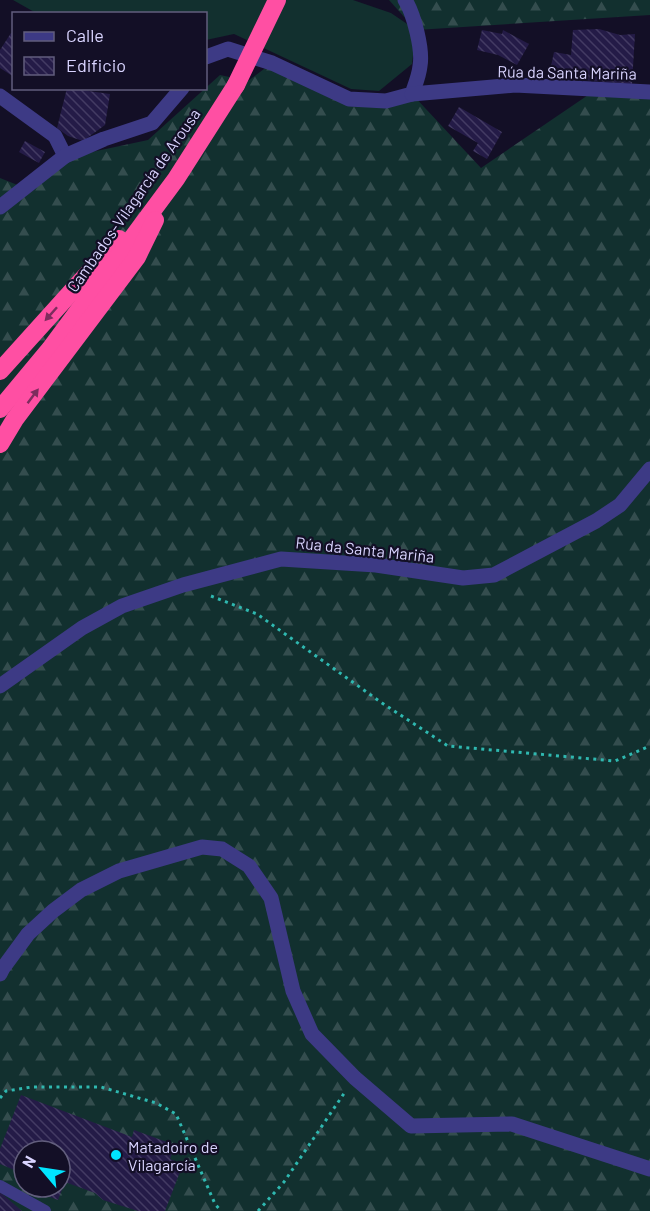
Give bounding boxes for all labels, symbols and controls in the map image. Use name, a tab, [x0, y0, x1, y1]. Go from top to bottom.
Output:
legend	[12, 12, 207, 90]
text: Calle	[66, 24, 104, 46]
text: Edificio	[66, 54, 126, 76]
street label: Rúa da Santa Mariña	[497, 61, 637, 83]
street label: Cambados-Vilagarcía de Arousa	[62, 105, 204, 295]
one-way arrow	[44, 306, 57, 322]
one-way arrow	[27, 388, 39, 404]
street label: Rúa da Santa Mariña	[295, 532, 435, 566]
place label: Matadoiro de Vilagarcía	[128, 1137, 218, 1174]
north arrow	[12, 1139, 72, 1199]
marker: Matadoiro de Vilagarcía	[109, 1148, 123, 1162]
text: N	[18, 1152, 39, 1171]

